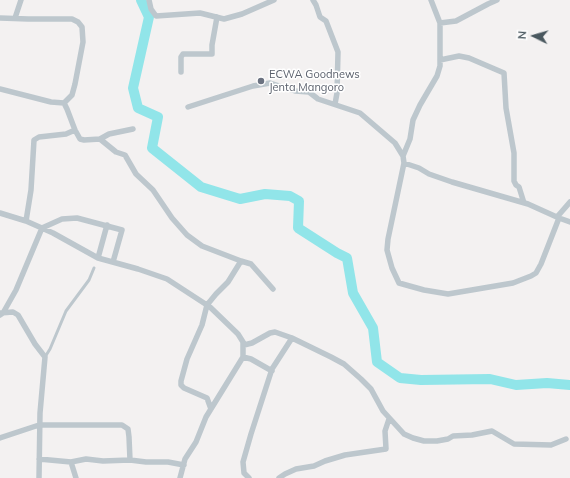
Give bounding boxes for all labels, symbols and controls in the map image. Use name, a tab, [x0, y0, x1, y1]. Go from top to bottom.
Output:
north arrow	[514, 16, 554, 56]
text: N	[515, 30, 529, 40]
place label: ECWA Goodnews Jenta Mangoro	[269, 68, 360, 94]
marker: ECWA Goodnews Jenta Mangoro	[256, 76, 266, 86]

